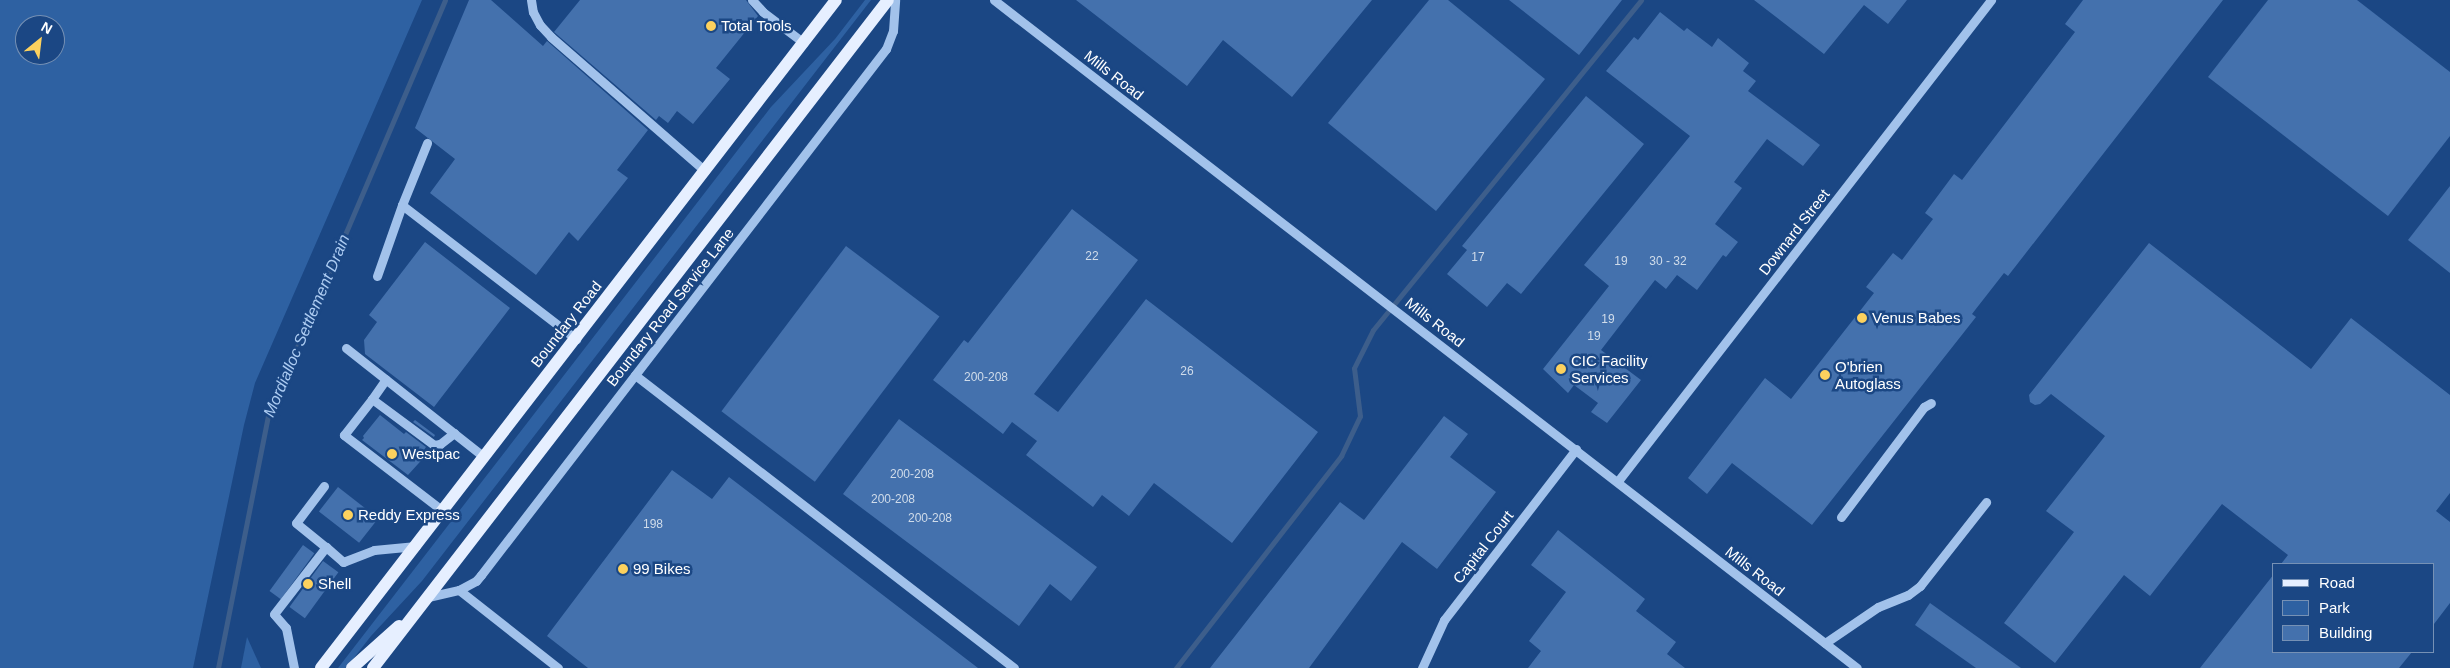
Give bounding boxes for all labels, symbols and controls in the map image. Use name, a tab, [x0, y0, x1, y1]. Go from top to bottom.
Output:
north arrow	[15, 15, 65, 65]
place label: Total Tools	[721, 17, 792, 35]
text: N	[38, 18, 55, 37]
marker: Total Tools	[705, 20, 717, 32]
street label: Mills Road	[1081, 46, 1147, 104]
street label: Downard Street	[1755, 185, 1833, 279]
street label: Boundary Road Service Lane	[603, 224, 737, 390]
water label: Mordialloc Settlement Drain	[260, 232, 354, 420]
house number: 22	[1085, 250, 1099, 264]
house number: 17	[1471, 251, 1485, 265]
house number: 19	[1614, 255, 1628, 269]
house number: 30 - 32	[1649, 255, 1687, 269]
street label: Boundary Road	[527, 277, 605, 371]
street label: Mills Road	[1402, 293, 1468, 351]
place label: Venus Babes	[1872, 309, 1960, 327]
marker: Venus Babes	[1856, 312, 1868, 324]
house number: 19	[1601, 313, 1615, 327]
house number: 19	[1587, 330, 1601, 344]
place label: CIC Facility Services	[1571, 351, 1648, 386]
place label: O'brien Autoglass	[1835, 357, 1901, 392]
marker: CIC Facility Services	[1555, 363, 1567, 375]
house number: 26	[1180, 365, 1194, 379]
marker: O'brien Autoglass	[1819, 369, 1831, 381]
house number: 200-208	[964, 371, 1008, 385]
place label: Westpac	[402, 445, 460, 463]
marker: Westpac	[386, 448, 398, 460]
house number: 200-208	[890, 468, 934, 482]
house number: 200-208	[871, 493, 915, 507]
place label: Reddy Express	[358, 506, 460, 524]
street label: Capital Court	[1449, 507, 1517, 587]
marker: Reddy Express	[342, 509, 354, 521]
house number: 200-208	[908, 512, 952, 526]
house number: 198	[643, 518, 663, 532]
street label: Mills Road	[1722, 542, 1788, 600]
place label: 99 Bikes	[633, 560, 691, 578]
marker: 99 Bikes	[617, 563, 629, 575]
legend	[2272, 563, 2435, 653]
text: Road	[2319, 574, 2355, 591]
place label: Shell	[318, 575, 351, 593]
marker: Shell	[302, 578, 314, 590]
text: Park	[2319, 599, 2350, 616]
text: Building	[2319, 624, 2372, 641]

